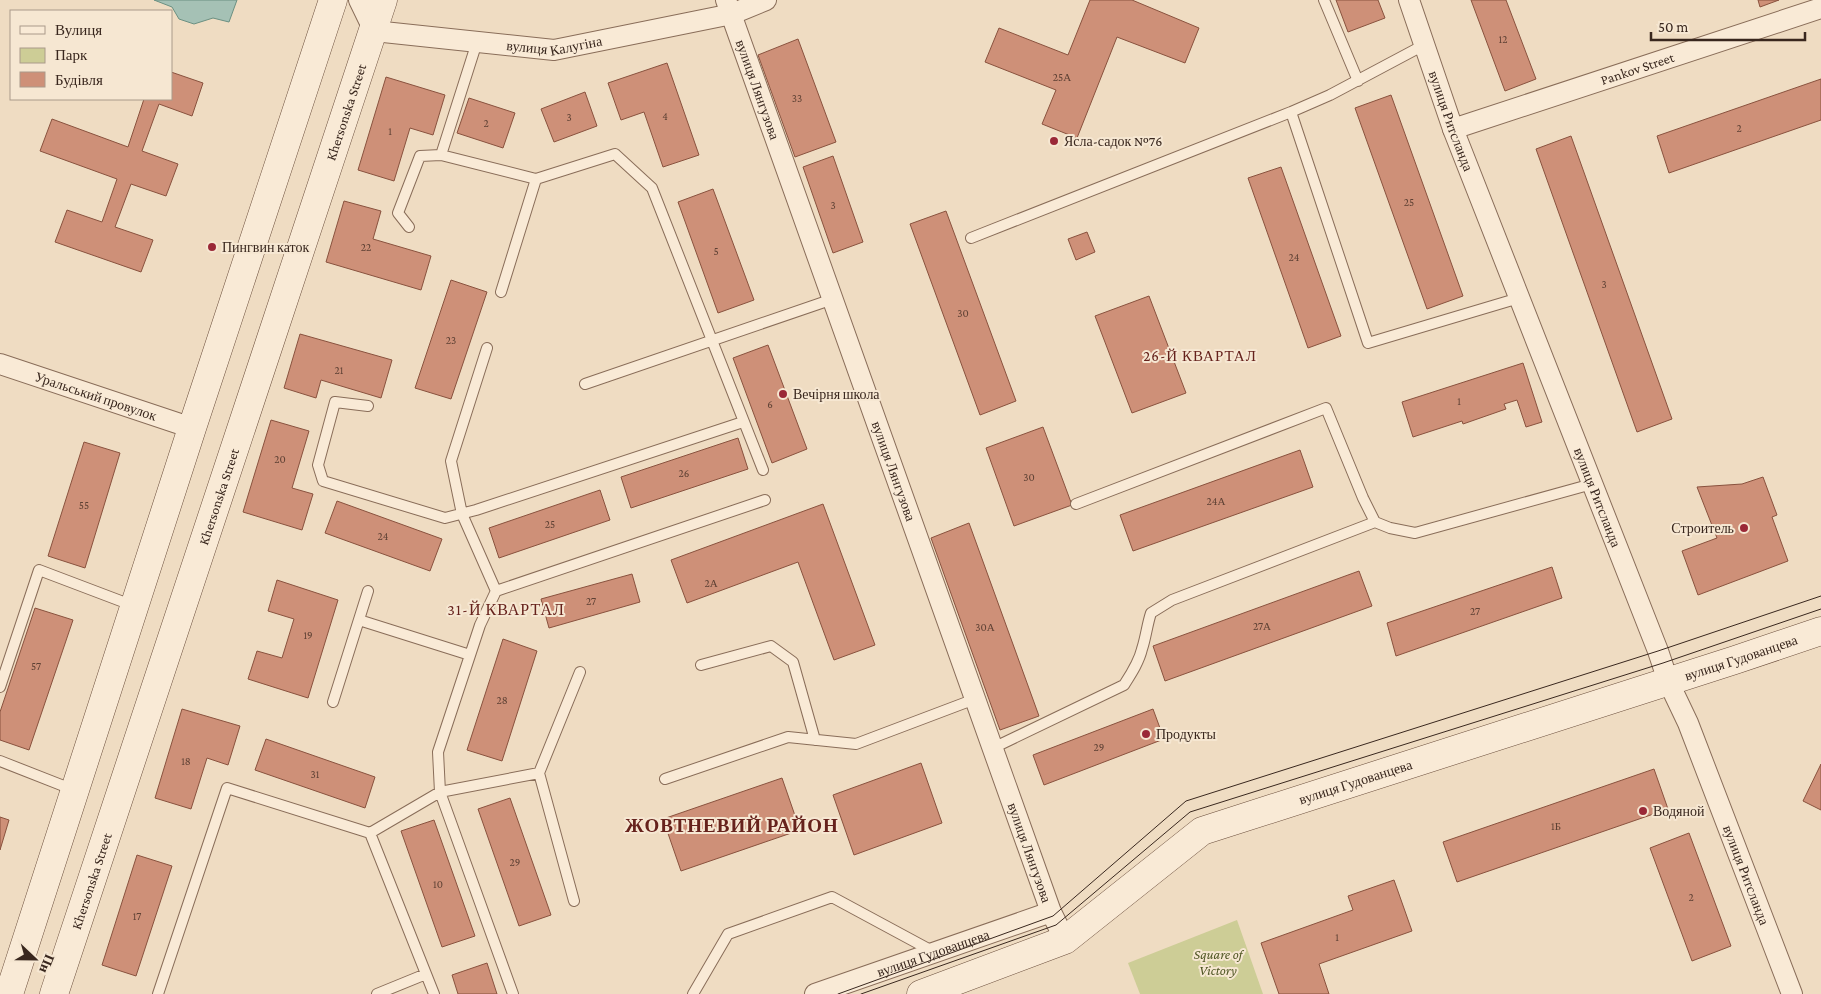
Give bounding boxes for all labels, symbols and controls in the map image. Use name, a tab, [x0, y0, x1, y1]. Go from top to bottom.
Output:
legend	[10, 10, 172, 100]
scale bar	[1651, 10, 1805, 42]
text: 50 m	[1658, 19, 1688, 35]
text: Вулиця	[55, 22, 102, 38]
street label: вулиця Калугіна	[506, 32, 604, 59]
house number: 12	[1499, 33, 1507, 45]
street label: вулиця Лянгузова	[733, 37, 783, 142]
text: Парк	[55, 47, 88, 63]
street label: Pankov Street	[1599, 49, 1676, 88]
street label: Khersonska Street	[322, 61, 369, 162]
street label: вулиця Ритсланда	[1426, 69, 1477, 174]
house number: 25А	[1053, 71, 1071, 83]
text: Будівля	[55, 72, 103, 88]
house number: 33	[792, 92, 802, 104]
house number: 4	[662, 110, 668, 122]
house number: 3	[566, 111, 572, 123]
house number: 2	[483, 117, 489, 129]
house number: 2	[1736, 122, 1742, 134]
house number: 1	[388, 125, 392, 137]
place label: Ясла-садок №76	[1064, 133, 1162, 149]
marker: Ясла-садок №76	[1048, 135, 1060, 147]
house number: 25	[1404, 196, 1414, 208]
house number: 3	[830, 199, 836, 211]
place label: Пингвин каток	[222, 239, 309, 255]
marker: Пингвин каток	[206, 241, 218, 253]
house number: 22	[361, 241, 371, 253]
house number: 5	[713, 245, 719, 257]
house number: 24	[1289, 251, 1300, 263]
house number: 3	[1601, 278, 1607, 290]
house number: 30	[957, 307, 969, 319]
house number: 23	[446, 334, 456, 346]
district label: 26-Й КВАРТАЛ	[1143, 348, 1257, 364]
house number: 21	[335, 364, 344, 376]
street label: Уральський провулок	[33, 368, 159, 424]
place label: Вечірня школа	[793, 386, 880, 402]
marker: Вечірня школа	[777, 388, 789, 400]
house number: 1	[1457, 395, 1461, 407]
house number: 6	[767, 398, 773, 410]
street label: вулиця Лянгузова	[869, 419, 919, 524]
street label: вулиця Ритсланда	[1571, 445, 1625, 550]
street label: Khersonska Street	[195, 446, 242, 547]
house number: 20	[274, 453, 286, 465]
house number: 26	[679, 467, 689, 479]
house number: 30	[1023, 471, 1035, 483]
house number: 24А	[1207, 495, 1225, 507]
house number: 55	[79, 499, 89, 511]
house number: 25	[545, 518, 555, 530]
place label: Строитель	[1671, 520, 1734, 536]
marker: Строитель	[1738, 522, 1750, 534]
house number: 24	[378, 530, 389, 542]
house number: 2А	[704, 577, 718, 589]
house number: 27	[586, 595, 596, 607]
district label: 31-Й КВАРТАЛ	[447, 600, 565, 618]
house number: 27	[1470, 605, 1480, 617]
house number: 27А	[1253, 620, 1271, 632]
house number: 30А	[975, 621, 995, 633]
house number: 19	[303, 629, 313, 641]
street label: вулиця Гудованцева	[1682, 631, 1800, 684]
house number: 57	[31, 660, 41, 672]
house number: 28	[496, 694, 508, 706]
place label: Продукты	[1156, 726, 1217, 742]
marker: Продукты	[1140, 728, 1152, 740]
house number: 29	[1094, 741, 1104, 753]
house number: 18	[181, 755, 191, 767]
street label: вулиця Гудованцева	[1297, 756, 1415, 807]
house number: 31	[311, 768, 320, 780]
street label: вулиця Лянгузова	[1005, 800, 1055, 905]
place label: Водяной	[1653, 803, 1705, 819]
marker: Водяной	[1637, 805, 1649, 817]
district label: ЖОВТНЕВИЙ РАЙОН	[625, 815, 839, 836]
house number: 1Б	[1551, 820, 1561, 832]
street label: вулиця Ритсланда	[1720, 823, 1773, 928]
street label: Khersonska Street	[68, 830, 115, 931]
house number: 29	[510, 856, 520, 868]
house number: 10	[433, 878, 443, 890]
house number: 2	[1688, 891, 1694, 903]
house number: 17	[133, 910, 141, 922]
street label: вулиця Гудованцева	[875, 926, 992, 980]
house number: 1	[1335, 931, 1339, 943]
north arrow	[10, 934, 60, 984]
park label: Square of Victory	[1194, 946, 1245, 978]
text: Пн	[36, 952, 58, 976]

